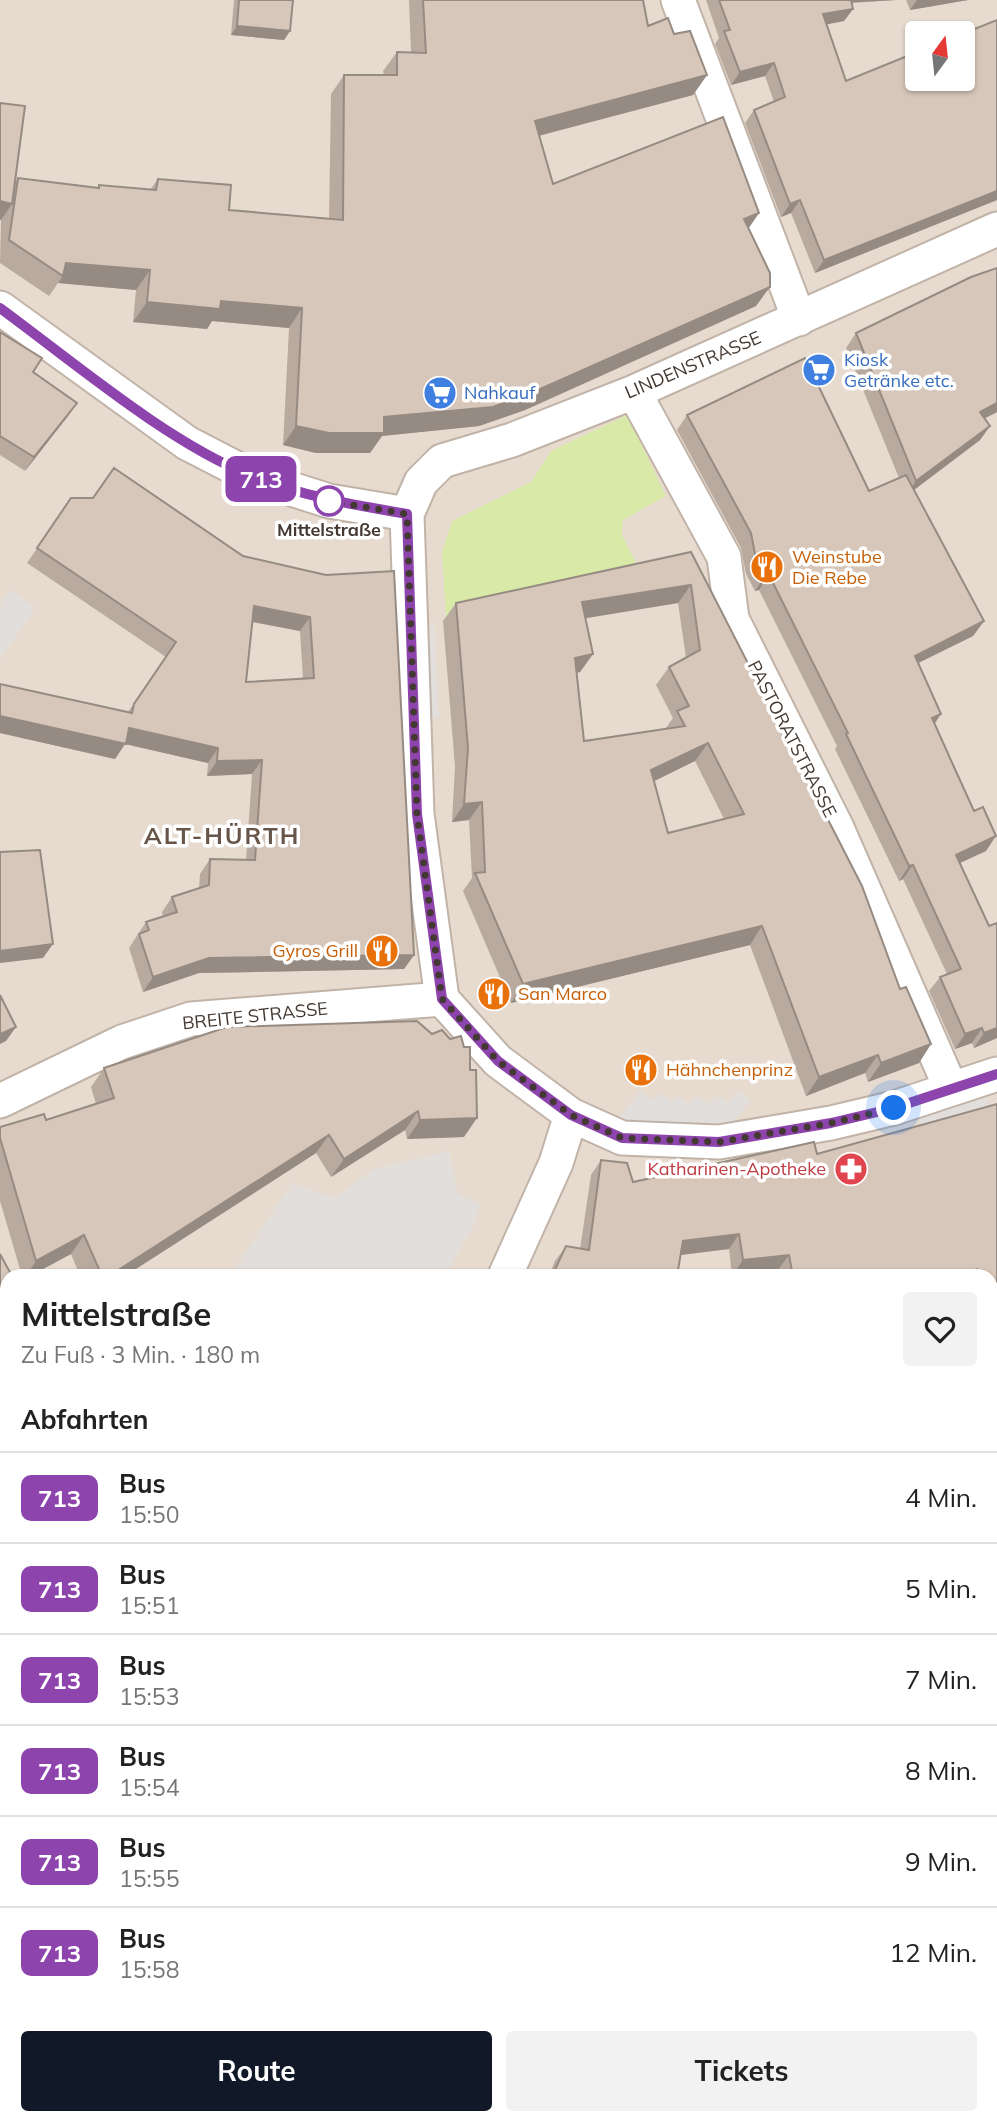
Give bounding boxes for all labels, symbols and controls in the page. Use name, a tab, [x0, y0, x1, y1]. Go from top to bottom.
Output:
north arrow	[905, 21, 975, 91]
map controls	[905, 21, 975, 91]
street label: LINDENSTRASSE	[621, 326, 764, 404]
place label: Kiosk Getränke etc.	[844, 348, 954, 392]
supermarket icon: Kiosk Getränke etc.	[800, 351, 838, 389]
supermarket icon: Nahkauf	[421, 374, 459, 412]
place label: Nahkauf	[464, 381, 536, 404]
line badge: 713	[221, 456, 301, 502]
text: 713	[239, 464, 283, 494]
marker: Mittelstraße	[314, 486, 344, 516]
place label: Mittelstraße	[277, 518, 381, 541]
place label: Weinstube Die Rebe	[792, 545, 882, 589]
restaurant icon: Weinstube Die Rebe	[748, 548, 786, 586]
street label: PASTORATSTRASSE	[743, 656, 842, 821]
district label: ALT-HÜRTH	[144, 820, 300, 850]
restaurant icon: Gyros Grill	[363, 932, 401, 970]
place label: Gyros Grill	[272, 939, 358, 962]
restaurant icon: San Marco	[475, 975, 513, 1013]
place label: San Marco	[518, 982, 607, 1005]
street label: BREITE STRASSE	[181, 996, 329, 1035]
restaurant icon: Hähnchenprinz	[622, 1051, 660, 1089]
place label: Hähnchenprinz	[666, 1058, 793, 1081]
your location	[876, 1090, 911, 1125]
pharmacy icon: Katharinen-Apotheke	[832, 1150, 870, 1188]
place label: Katharinen-Apotheke	[647, 1157, 826, 1180]
button: heart	[903, 1292, 977, 1366]
text: Mittelstraße	[21, 1293, 211, 1334]
text: Zu Fuß · 3 Min. · 180 m	[21, 1340, 260, 1369]
text: Abfahrten	[21, 1403, 148, 1436]
text: Bus	[119, 1467, 165, 1500]
text: 4 Min.	[905, 1481, 977, 1514]
text: 713	[38, 1483, 81, 1513]
text: 15:50	[119, 1500, 179, 1529]
text: Bus	[119, 1558, 165, 1591]
text: 5 Min.	[905, 1572, 977, 1605]
text: 713	[38, 1574, 81, 1604]
text: 15:51	[119, 1591, 179, 1620]
text: Bus	[119, 1649, 165, 1682]
text: 7 Min.	[905, 1663, 977, 1696]
text: 713	[38, 1665, 81, 1695]
text: 15:53	[119, 1682, 179, 1711]
text: Bus	[119, 1740, 165, 1773]
text: 8 Min.	[905, 1754, 977, 1787]
text: 713	[38, 1756, 81, 1786]
text: 15:54	[119, 1773, 179, 1802]
text: Bus	[119, 1831, 165, 1864]
text: 9 Min.	[905, 1845, 977, 1878]
text: 713	[38, 1847, 81, 1877]
text: 15:55	[119, 1864, 179, 1893]
text: Bus	[119, 1922, 165, 1955]
text: 12 Min.	[889, 1936, 977, 1969]
text: 713	[38, 1938, 81, 1968]
text: 15:58	[119, 1955, 179, 1984]
button: Route	[21, 2031, 492, 2111]
button: Tickets	[506, 2031, 977, 2111]

